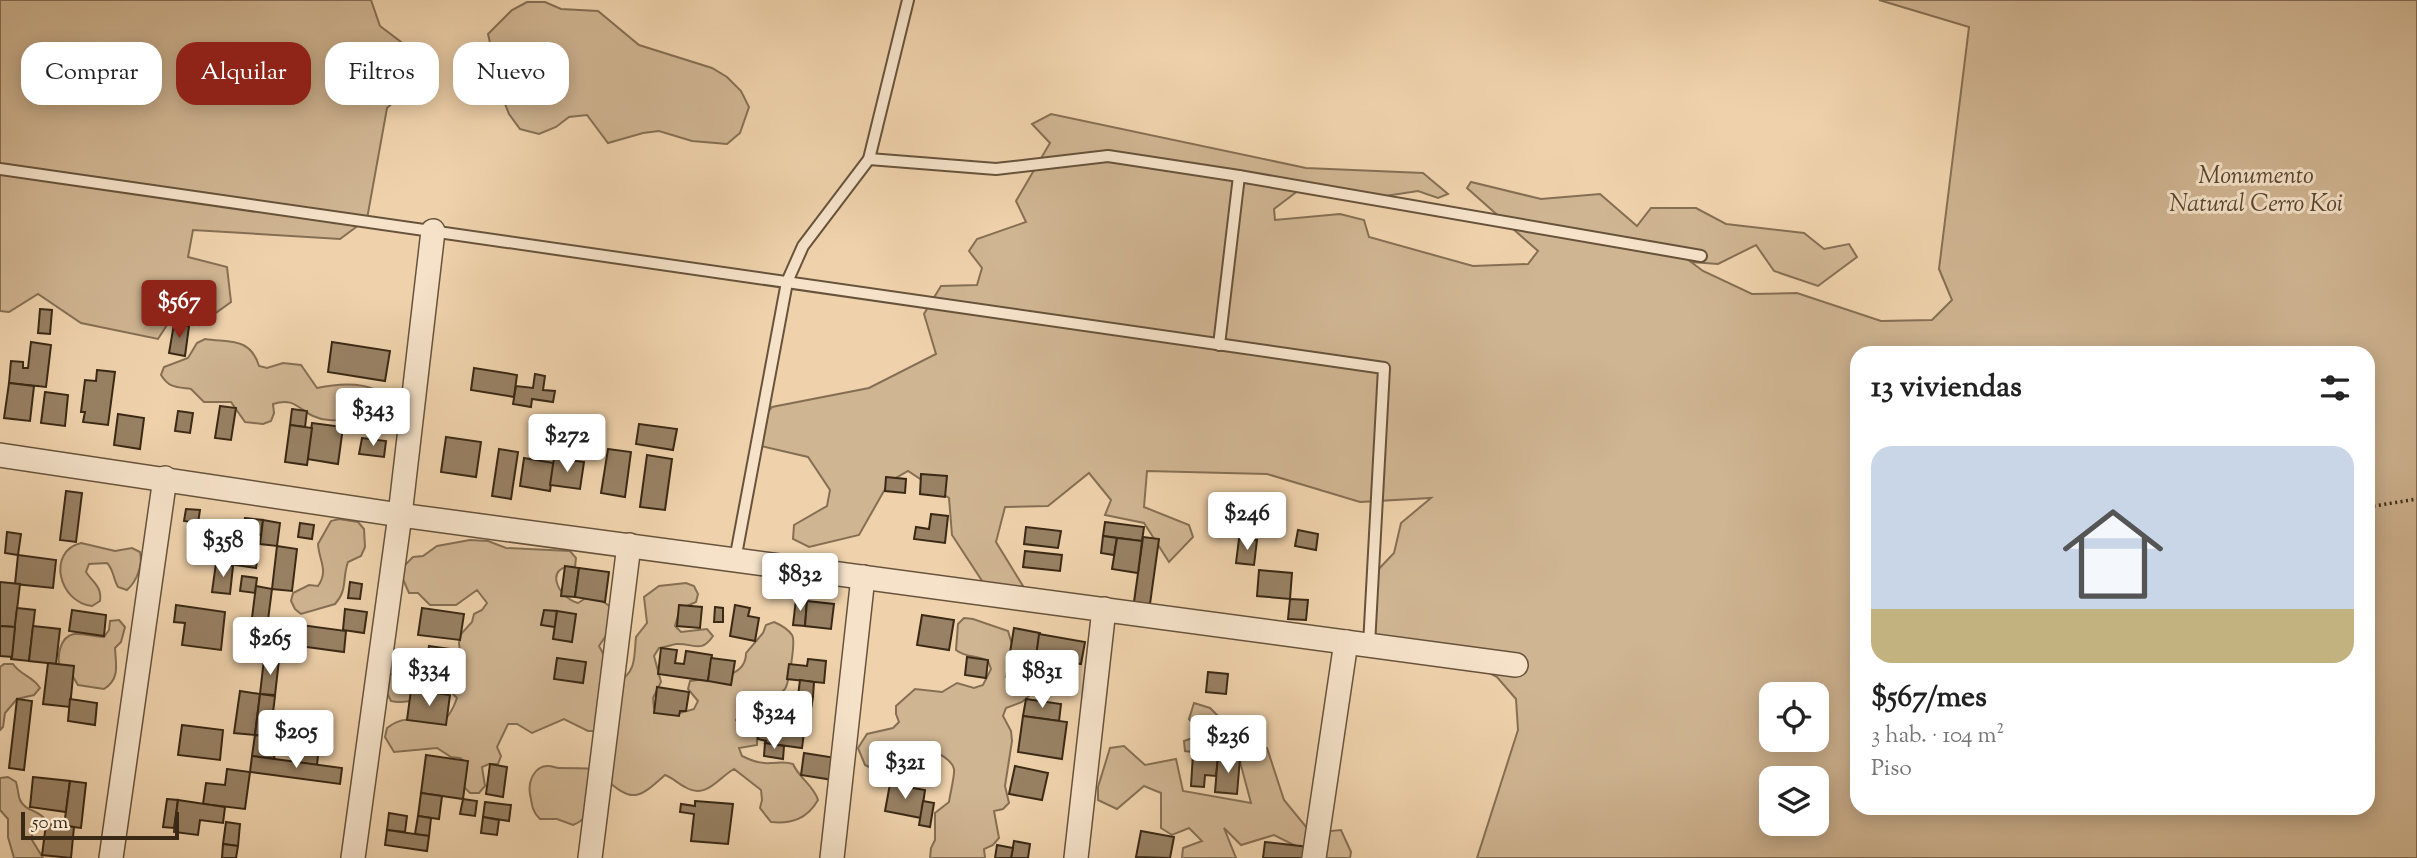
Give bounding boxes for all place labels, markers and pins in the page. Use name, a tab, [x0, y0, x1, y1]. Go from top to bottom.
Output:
pin: $567	[138, 280, 220, 340]
pin: $343	[332, 388, 414, 448]
pin: $272	[526, 414, 608, 474]
pin: $246	[1206, 492, 1288, 552]
pin: $358	[182, 520, 264, 579]
pin: $832	[759, 554, 841, 613]
pin: $265	[229, 618, 311, 677]
pin: $334	[388, 648, 470, 708]
pin: $831	[1001, 650, 1083, 710]
pin: $324	[733, 692, 815, 751]
pin: $205	[255, 710, 337, 770]
pin: $236	[1187, 716, 1269, 775]
pin: $321	[864, 742, 946, 801]

